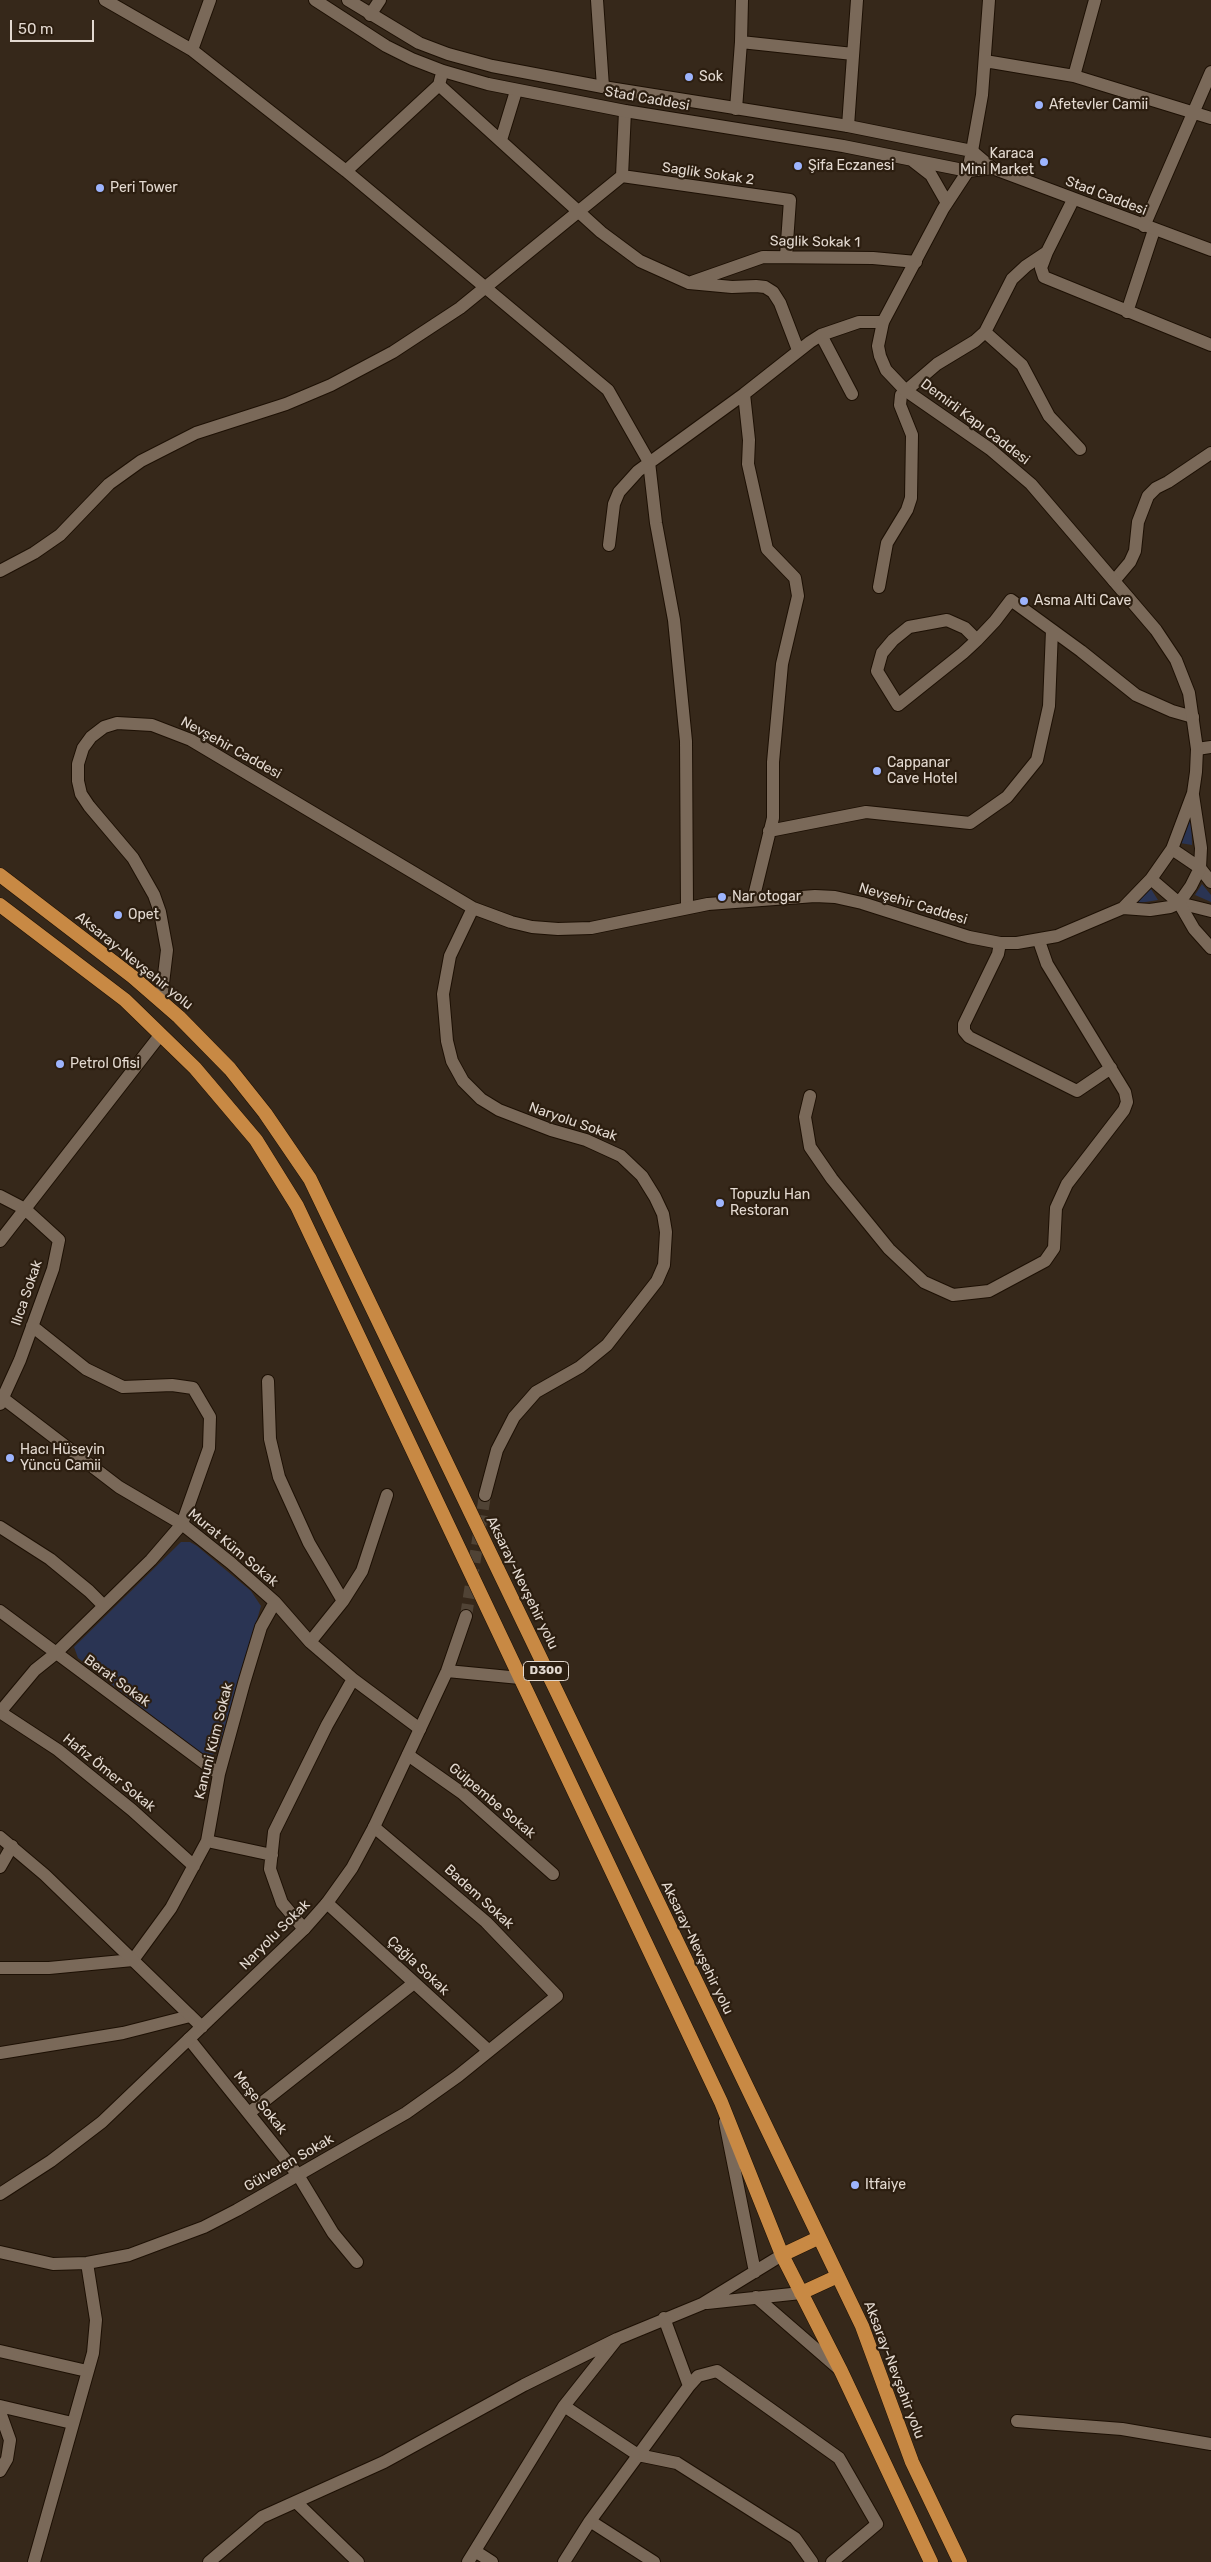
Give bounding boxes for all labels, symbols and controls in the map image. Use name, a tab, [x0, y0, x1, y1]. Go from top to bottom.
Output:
scale bar	[12, 10, 96, 42]
text: 50 m	[18, 20, 53, 38]
place label: Sok	[699, 69, 723, 85]
marker: Sok	[683, 71, 695, 83]
street label: Stad Caddesi	[603, 83, 691, 115]
place label: Afetevler Camii	[1049, 97, 1148, 113]
marker: Afetevler Camii	[1033, 99, 1045, 111]
place label: Karaca Mini Market	[960, 146, 1034, 178]
marker: Karaca Mini Market	[1038, 156, 1050, 168]
place label: Şifa Eczanesi	[808, 158, 894, 174]
street label: Saglik Sokak 2	[661, 159, 755, 189]
marker: Şifa Eczanesi	[792, 160, 804, 172]
street label: Stad Caddesi	[1063, 173, 1149, 219]
place label: Peri Tower	[110, 180, 178, 196]
marker: Peri Tower	[94, 182, 106, 194]
street label: Saglik Sokak 1	[770, 233, 860, 251]
street label: Demirli Kapı Caddesi	[917, 376, 1033, 468]
place label: Asma Alti Cave	[1034, 593, 1131, 609]
marker: Asma Alti Cave	[1018, 595, 1030, 607]
street label: Nevşehir Caddesi	[178, 713, 284, 783]
place label: Cappanar Cave Hotel	[887, 755, 957, 788]
marker: Cappanar Cave Hotel	[871, 765, 883, 777]
street label: Nevşehir Caddesi	[857, 880, 969, 928]
place label: Nar otogar	[732, 889, 801, 905]
marker: Nar otogar	[716, 891, 728, 903]
place label: Opet	[128, 907, 159, 923]
street label: Aksaray-Nevşehir yolu	[72, 909, 196, 1013]
marker: Opet	[112, 909, 124, 921]
place label: Petrol Ofisi	[70, 1056, 140, 1072]
marker: Petrol Ofisi	[54, 1058, 66, 1070]
street label: Naryolu Sokak	[527, 1099, 619, 1145]
place label: Topuzlu Han Restoran	[730, 1187, 810, 1220]
marker: Topuzlu Han Restoran	[714, 1197, 726, 1209]
street label: Ilıca Sokak	[8, 1258, 46, 1328]
place label: Hacı Hüseyin Yüncü Camii	[20, 1442, 105, 1474]
marker: Hacı Hüseyin Yüncü Camii	[4, 1452, 16, 1464]
street label: Murat Küm Sokak	[185, 1505, 281, 1591]
street label: Aksaray-Nevşehir yolu	[482, 1514, 562, 1652]
street label: Berat Sokak	[81, 1651, 153, 1711]
road number: D300	[524, 1662, 568, 1680]
street label: Kanuni Küm Sokak	[191, 1681, 237, 1801]
street label: Hafız Ömer Sokak	[59, 1730, 159, 1816]
street label: Gülpembe Sokak	[445, 1760, 539, 1842]
street label: Badem Sokak	[441, 1861, 517, 1933]
street label: Aksaray-Nevşehir yolu	[657, 1879, 737, 2017]
street label: Naryolu Sokak	[236, 1896, 314, 1974]
street label: Çağla Sokak	[383, 1933, 453, 1999]
street label: Meşe Sokak	[230, 2068, 290, 2138]
street label: Gülveren Sokak	[241, 2131, 337, 2195]
place label: Itfaiye	[865, 2177, 906, 2193]
marker: Itfaiye	[849, 2179, 861, 2191]
street label: Aksaray-Nevşehir yolu	[860, 2299, 928, 2441]

